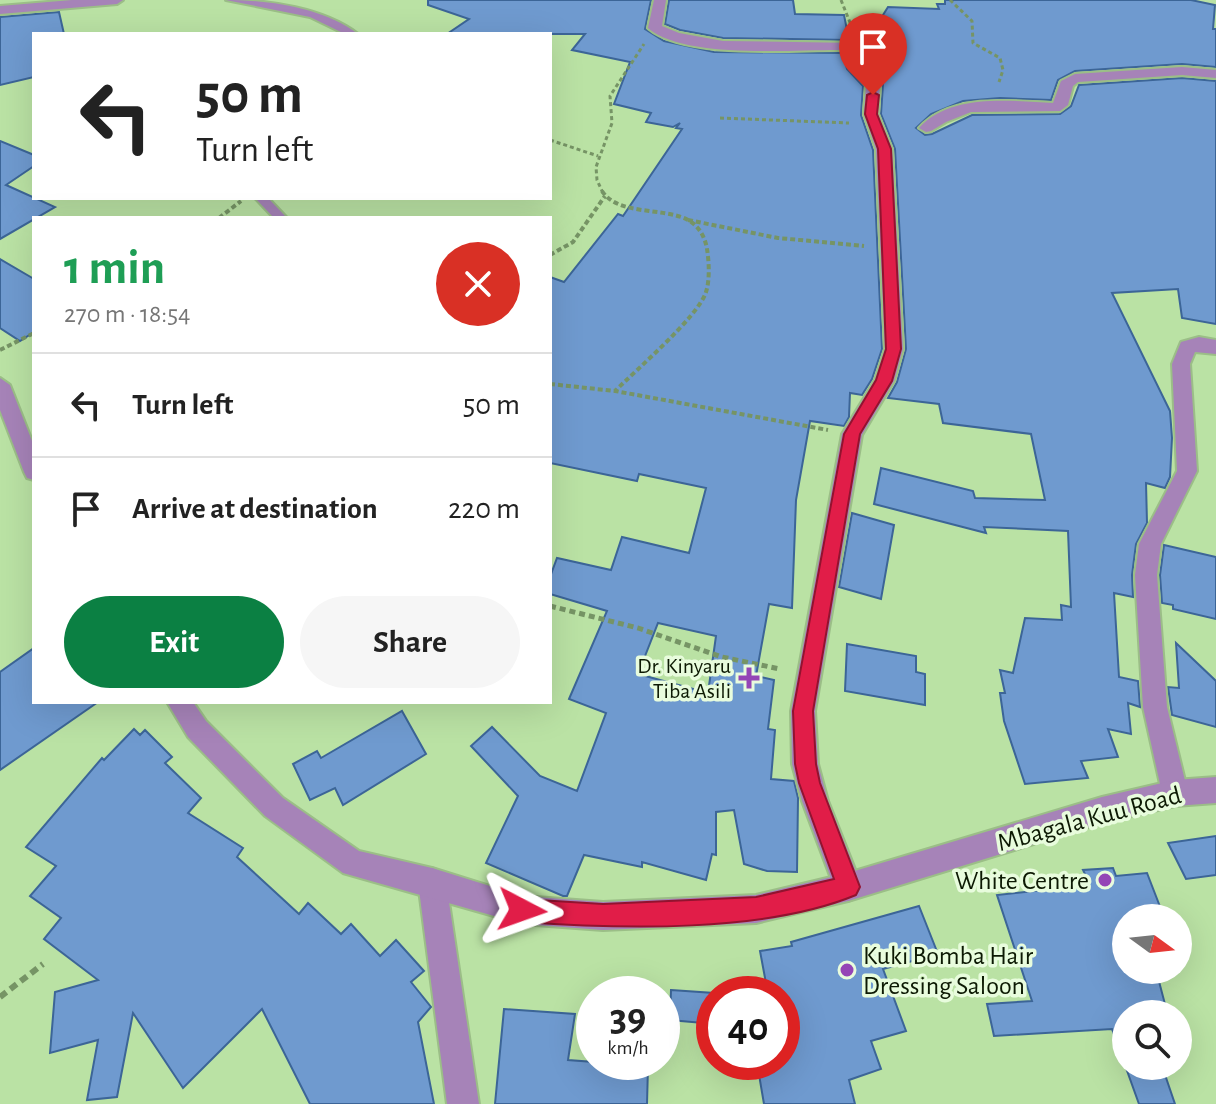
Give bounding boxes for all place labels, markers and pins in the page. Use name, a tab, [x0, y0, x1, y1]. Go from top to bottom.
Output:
pin	[839, 13, 907, 95]
place label: Dr. Kinyaru Tiba Asili	[637, 655, 731, 702]
marker: Dr. Kinyaru Tiba Asili	[738, 667, 760, 689]
place label: White Centre	[955, 868, 1089, 894]
marker: White Centre	[1096, 871, 1114, 889]
place label: Kuki Bomba Hair Dressing Saloon	[863, 943, 1034, 999]
marker: Kuki Bomba Hair Dressing Saloon	[838, 961, 856, 979]

